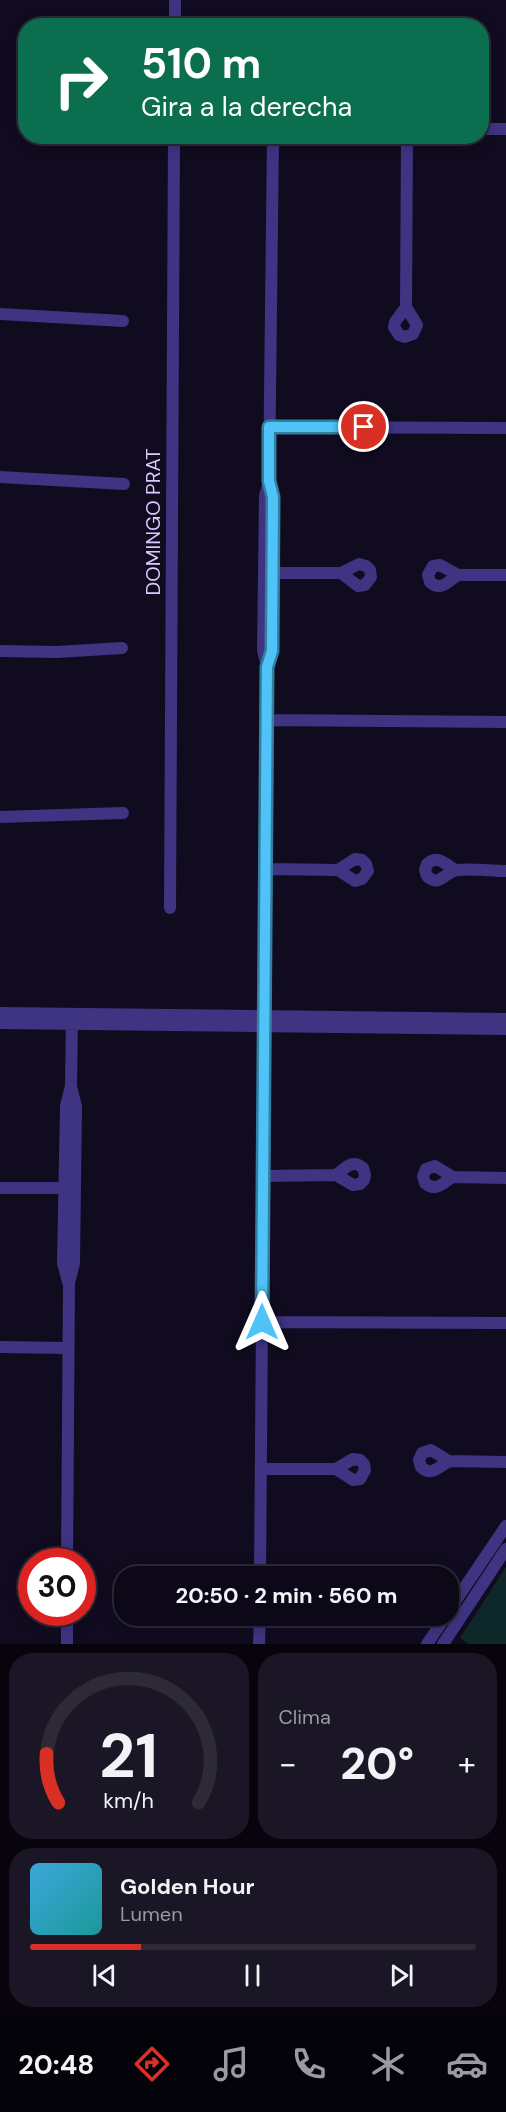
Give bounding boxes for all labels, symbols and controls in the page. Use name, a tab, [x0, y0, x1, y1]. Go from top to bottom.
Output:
text: 510 m	[141, 36, 261, 91]
icon: right	[42, 42, 120, 120]
text: Gira a la derecha	[141, 89, 352, 124]
pin	[338, 401, 389, 452]
icon: arrive	[347, 410, 380, 443]
street label: DOMINGO PRAT	[140, 449, 166, 595]
position arrow	[230, 1290, 294, 1354]
speed limit sign: 30	[18, 1548, 96, 1626]
text: 20:50 · 2 min · 560 m	[176, 1581, 397, 1610]
text: Clima	[279, 1704, 331, 1730]
text: 21	[99, 1715, 158, 1796]
text: 20°	[340, 1734, 414, 1793]
text: −	[279, 1742, 297, 1785]
text: +	[458, 1742, 476, 1785]
text: km/h	[103, 1787, 154, 1815]
text: Golden Hour	[120, 1872, 255, 1901]
text: Lumen	[120, 1901, 183, 1927]
icon: previous	[88, 1959, 121, 1992]
icon: pause	[236, 1959, 269, 1992]
icon: next	[385, 1959, 418, 1992]
icon: directions	[131, 2043, 173, 2085]
icon: music	[210, 2043, 252, 2085]
icon: phone	[288, 2043, 330, 2085]
icon: climate	[367, 2043, 409, 2085]
icon: car	[446, 2043, 488, 2085]
text: 20:48	[18, 2047, 94, 2082]

